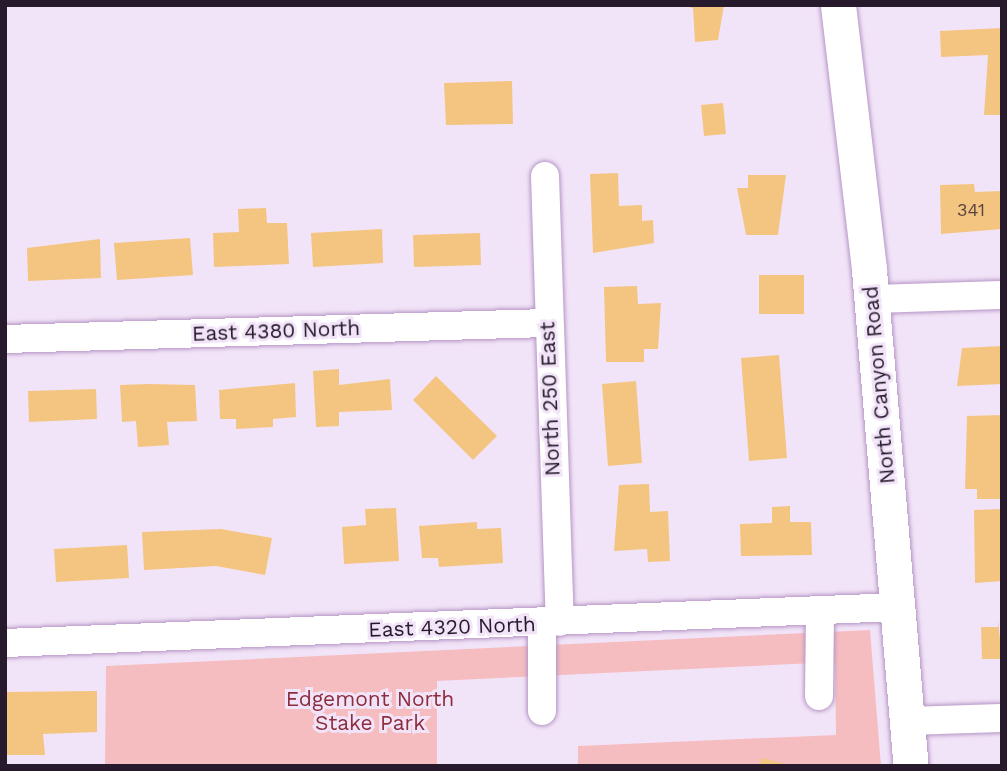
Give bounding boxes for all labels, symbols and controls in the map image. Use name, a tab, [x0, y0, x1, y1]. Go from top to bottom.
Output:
house number: 341	[957, 199, 985, 221]
street label: North Canyon Road	[858, 285, 900, 485]
street label: East 4380 North	[192, 315, 360, 347]
street label: North 250 East	[535, 321, 565, 477]
street label: East 4320 North	[368, 611, 536, 643]
park label: Edgemont North Stake Park	[286, 686, 454, 736]

